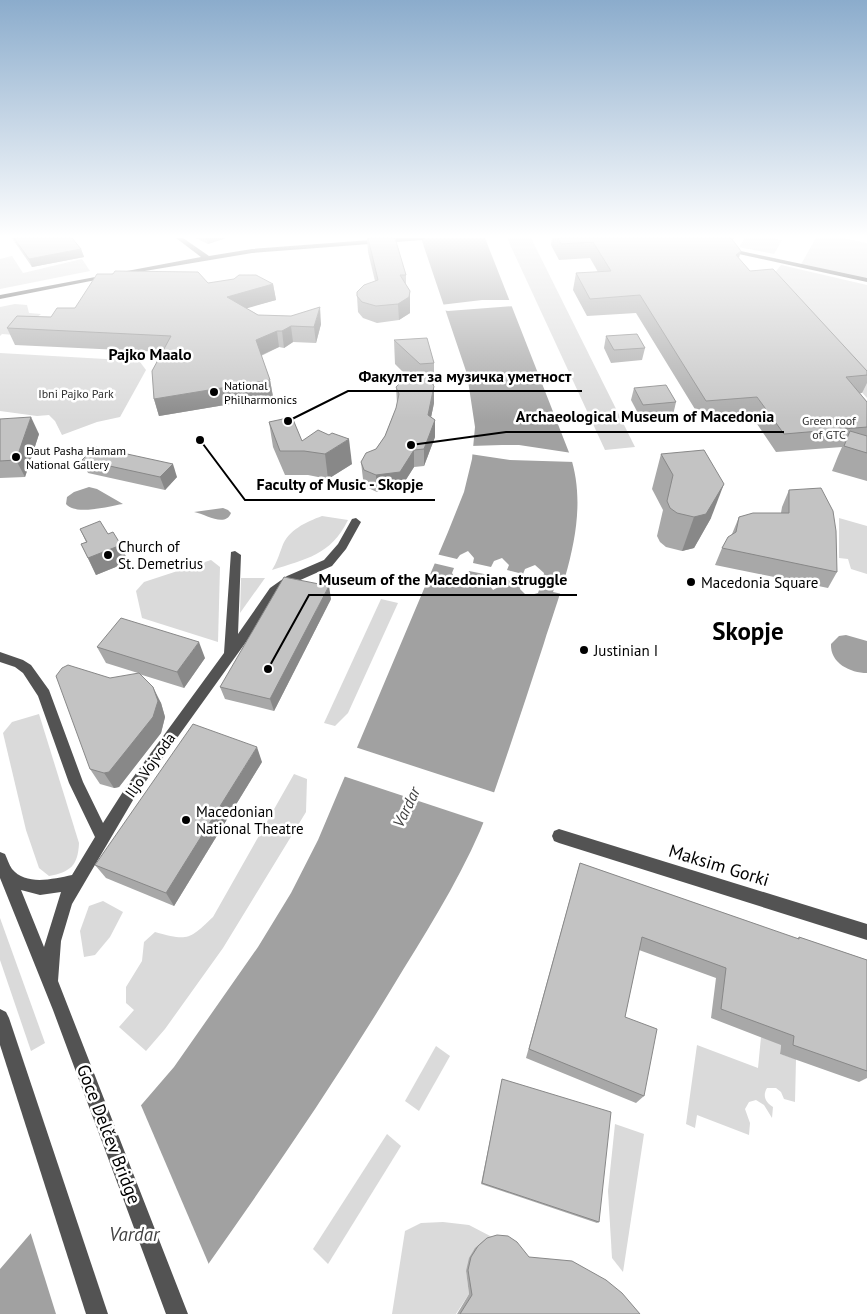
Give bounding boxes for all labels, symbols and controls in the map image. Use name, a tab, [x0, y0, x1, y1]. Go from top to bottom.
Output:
district label: Pajko Maalo	[108, 344, 192, 364]
callout: Факултет за музичка уметност	[348, 360, 582, 391]
text: Факултет за музичка уметност	[358, 366, 572, 386]
place label: National Philharmonics	[224, 378, 297, 407]
park label: Ibni Pajko Park	[38, 386, 114, 401]
marker: National Philharmonics	[208, 386, 220, 398]
callout: Archaeological Museum of Macedonia	[506, 401, 784, 432]
text: Archaeological Museum of Macedonia	[516, 406, 774, 426]
park label: Green roof of GTC	[802, 413, 857, 442]
place label: Daut Pasha Hamam National Gallery	[26, 443, 126, 472]
marker: Daut Pasha Hamam National Gallery	[10, 451, 22, 463]
callout: Faculty of Music - Skopje	[245, 469, 435, 500]
text: Faculty of Music - Skopje	[257, 474, 423, 494]
place label: Church of St. Demetrius	[118, 537, 203, 573]
marker: Church of St. Demetrius	[102, 549, 114, 561]
callout: Museum of the Macedonian struggle	[309, 564, 577, 595]
text: Museum of the Macedonian struggle	[319, 569, 567, 589]
place label: Macedonia Square	[701, 573, 818, 592]
marker: Macedonia Square	[685, 576, 697, 588]
district label: Skopje	[712, 615, 784, 647]
place label: Justinian I	[593, 641, 658, 660]
marker: Justinian I	[578, 644, 590, 656]
street label: Iljo Vojvoda	[121, 729, 179, 801]
water label: Vardar	[388, 782, 425, 830]
place label: Macedonian National Theatre	[196, 802, 304, 838]
marker: Macedonian National Theatre	[180, 814, 192, 826]
street label: Maksim Gorki	[666, 839, 772, 891]
street label: Goce Delčev Bridge	[72, 1061, 146, 1207]
water label: Vardar	[109, 1222, 161, 1246]

